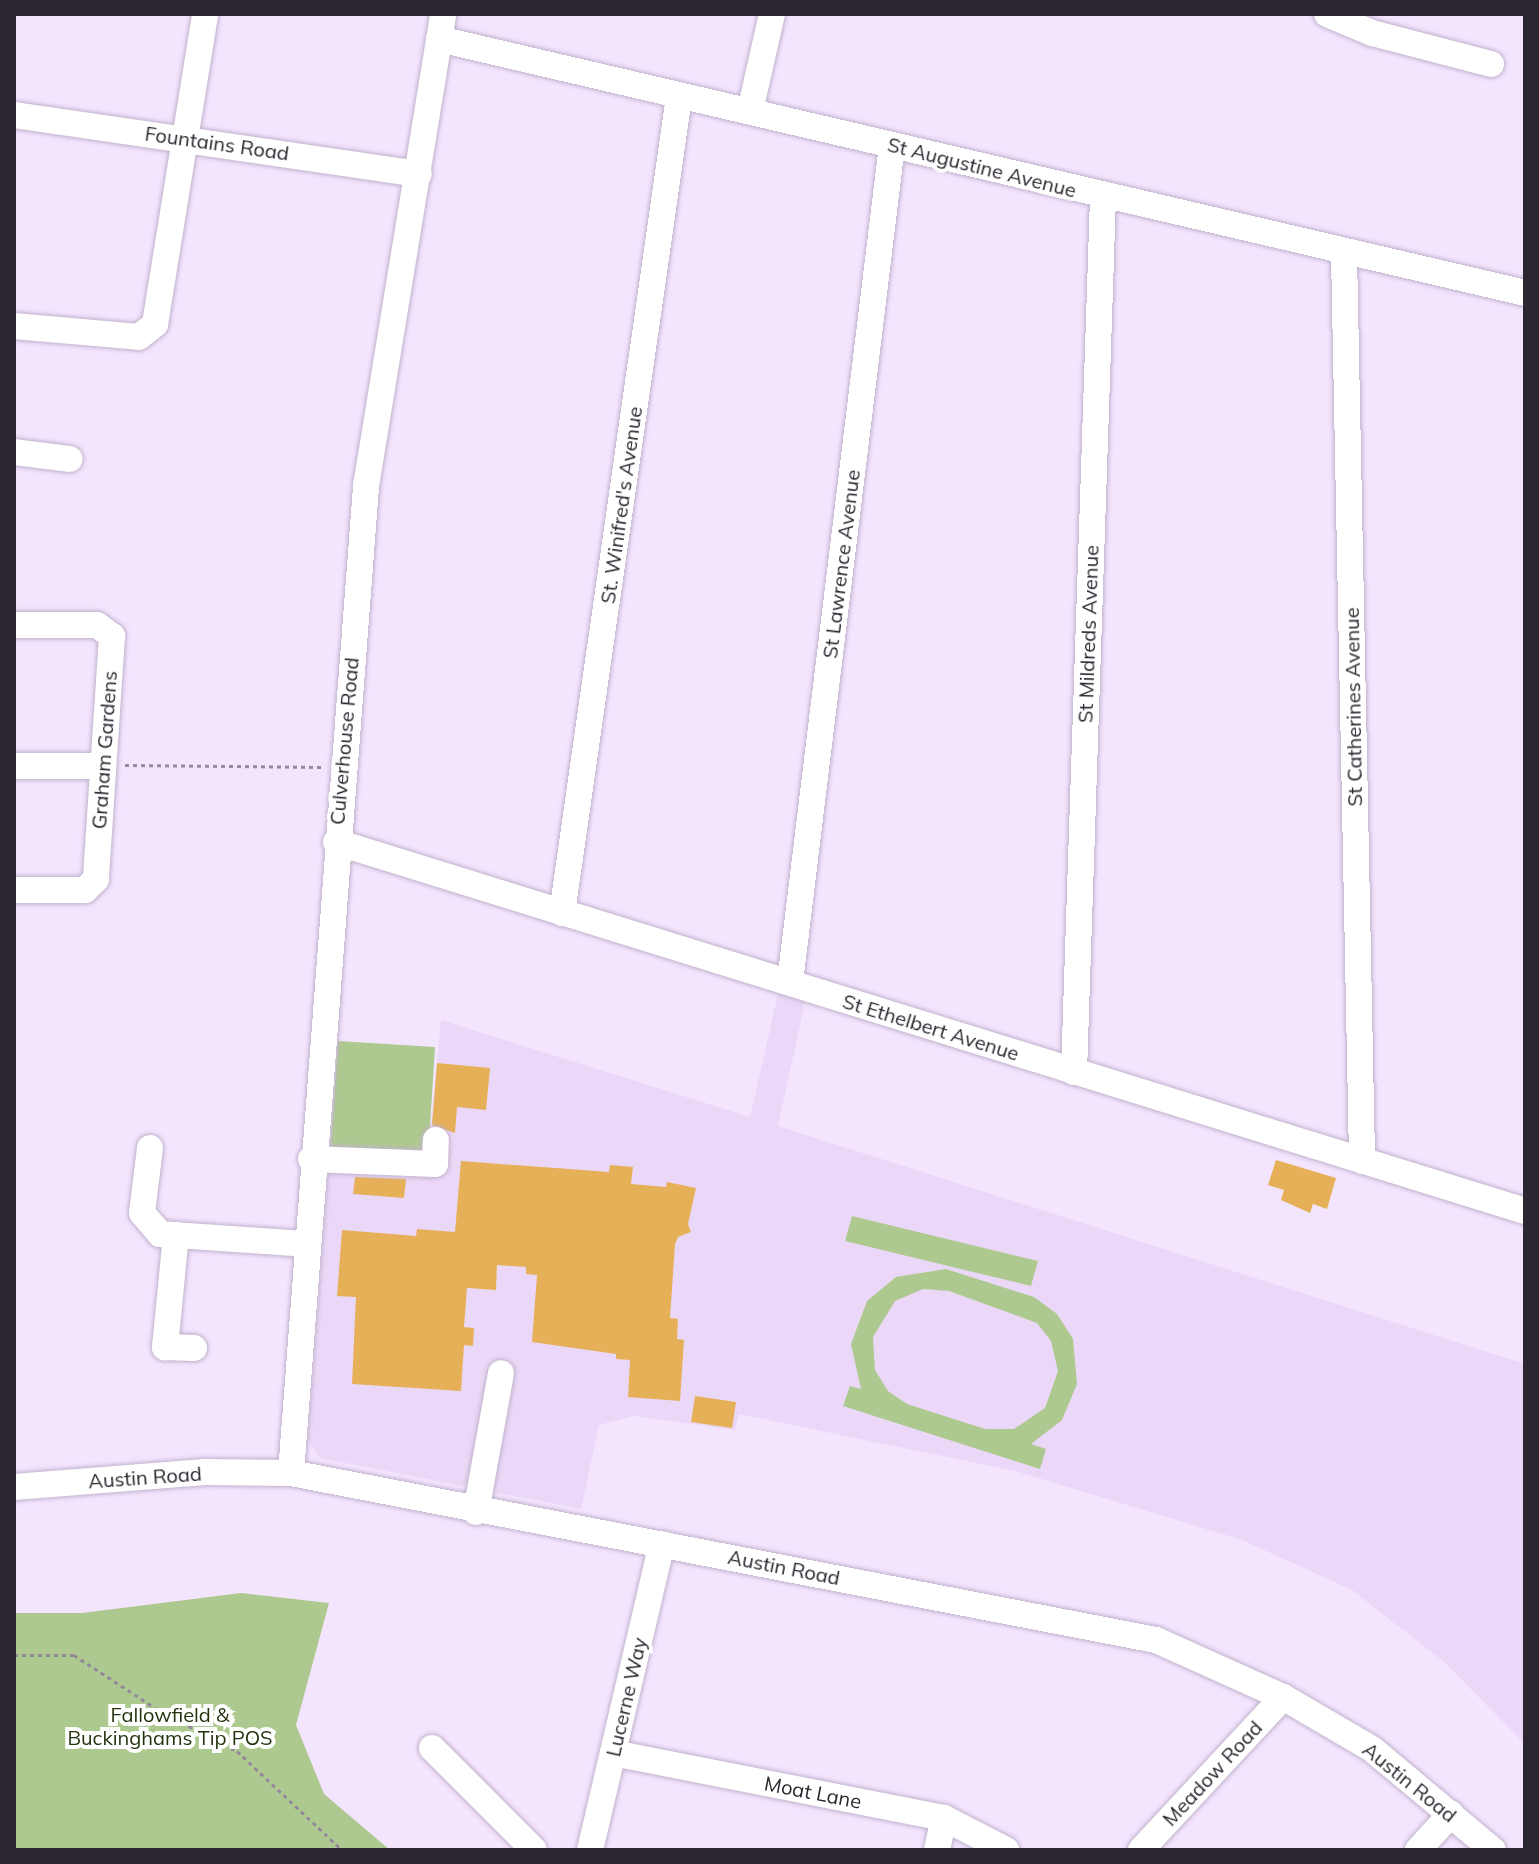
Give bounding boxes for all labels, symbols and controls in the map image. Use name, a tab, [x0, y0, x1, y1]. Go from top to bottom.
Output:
street label: Fountains Road	[143, 121, 291, 165]
street label: St Augustine Avenue	[885, 132, 1079, 202]
street label: St. Winifred's Avenue	[595, 405, 647, 605]
street label: St Lawrence Avenue	[818, 468, 864, 660]
street label: St Mildreds Avenue	[1073, 545, 1103, 723]
street label: St Catherines Avenue	[1339, 607, 1367, 807]
street label: Culverhouse Road	[325, 656, 363, 826]
street label: Graham Gardens	[86, 670, 122, 830]
street label: St Ethelbert Avenue	[840, 989, 1022, 1065]
street label: Austin Road	[87, 1461, 203, 1493]
street label: Austin Road	[726, 1544, 842, 1590]
street label: Lucerne Way	[601, 1635, 651, 1759]
park label: Fallowfield & Buckinghams Tip POS	[67, 1703, 273, 1750]
street label: Meadow Road	[1157, 1715, 1267, 1831]
street label: Austin Road	[1358, 1737, 1462, 1827]
street label: Moat Lane	[762, 1771, 864, 1813]

